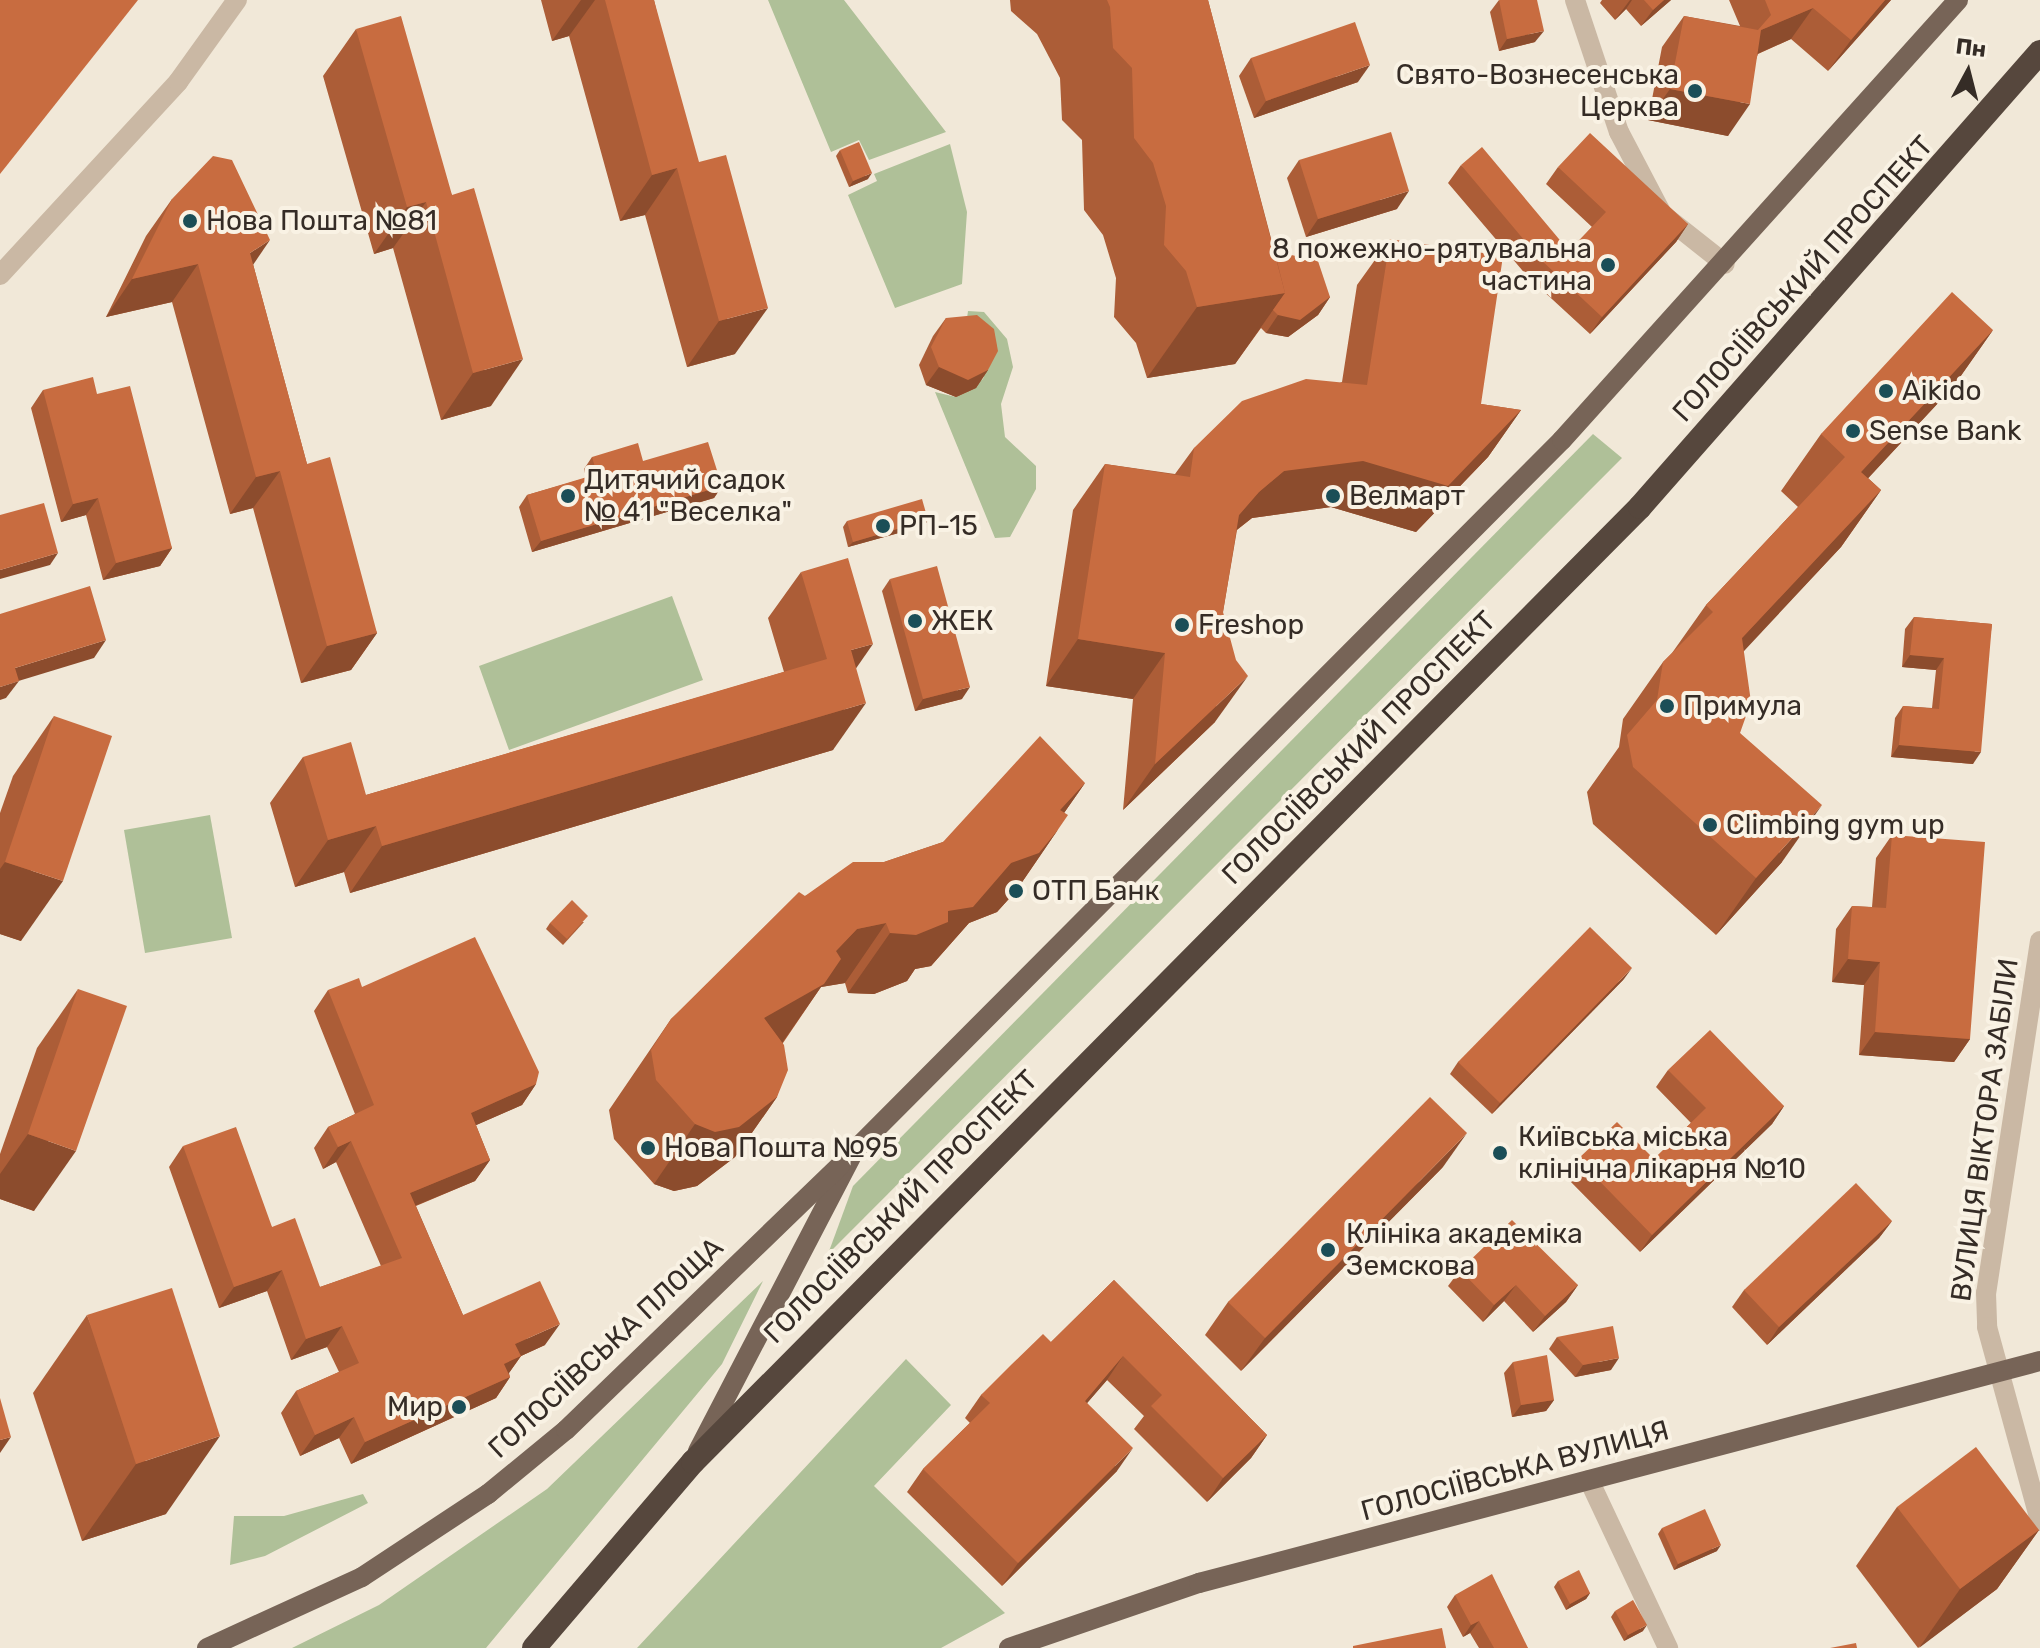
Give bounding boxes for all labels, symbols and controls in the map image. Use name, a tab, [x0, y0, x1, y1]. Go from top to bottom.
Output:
north arrow	[1928, 32, 2008, 112]
text: Пн	[1954, 32, 1988, 63]
place label: Свято-Вознесенська Церква	[1396, 58, 1679, 124]
marker: Свято-Вознесенська Церква	[1686, 82, 1704, 100]
street label: ГОЛОСІЇВСЬКИЙ ПРОСПЕКТ	[1666, 129, 1940, 429]
place label: Нова Пошта №81	[206, 204, 437, 238]
marker: Нова Пошта №81	[181, 212, 199, 230]
place label: 8 пожежно-рятувальна частина	[1272, 232, 1592, 298]
marker: 8 пожежно-рятувальна частина	[1599, 256, 1617, 274]
place label: Aikido	[1902, 374, 1981, 408]
marker: Aikido	[1877, 382, 1895, 400]
place label: Sense Bank	[1869, 414, 2021, 448]
marker: Sense Bank	[1844, 422, 1862, 440]
place label: Дитячий садок № 41 "Веселка"	[584, 463, 792, 529]
place label: Велмарт	[1349, 479, 1465, 513]
marker: Дитячий садок № 41 "Веселка"	[559, 487, 577, 505]
marker: Велмарт	[1324, 487, 1342, 505]
place label: РП-15	[899, 509, 978, 543]
marker: РП-15	[874, 517, 892, 535]
place label: ЖЕК	[931, 604, 994, 638]
street label: ГОЛОСІЇВСЬКИЙ ПРОСПЕКТ	[1215, 604, 1503, 892]
place label: Freshop	[1198, 608, 1304, 642]
marker: ЖЕК	[906, 612, 924, 630]
marker: Freshop	[1173, 616, 1191, 634]
place label: Примула	[1683, 689, 1802, 723]
marker: Примула	[1658, 697, 1676, 715]
place label: Climbing gym up	[1726, 808, 1945, 842]
marker: Climbing gym up	[1701, 816, 1719, 834]
place label: ОТП Банк	[1032, 874, 1159, 908]
marker: ОТП Банк	[1007, 882, 1025, 900]
street label: ВУЛИЦЯ ВІКТОРА ЗАБІЛИ	[1944, 956, 2026, 1304]
street label: ГОЛОСІЇВСЬКИЙ ПРОСПЕКТ	[757, 1063, 1045, 1351]
place label: Київська міська клінічна лікарня №10	[1518, 1120, 1806, 1186]
place label: Нова Пошта №95	[664, 1131, 898, 1165]
marker: Нова Пошта №95	[639, 1139, 657, 1157]
marker: Київська міська клінічна лікарня №10	[1489, 1142, 1511, 1164]
place label: Клініка академіка Земскова	[1346, 1217, 1583, 1283]
street label: ГОЛОСІЇВСЬКА ПЛОЩА	[482, 1231, 730, 1465]
marker: Клініка академіка Земскова	[1317, 1239, 1339, 1261]
place label: Мир	[387, 1390, 443, 1424]
marker: Мир	[450, 1398, 468, 1416]
street label: ГОЛОСІЇВСЬКА ВУЛИЦЯ	[1357, 1414, 1673, 1528]

